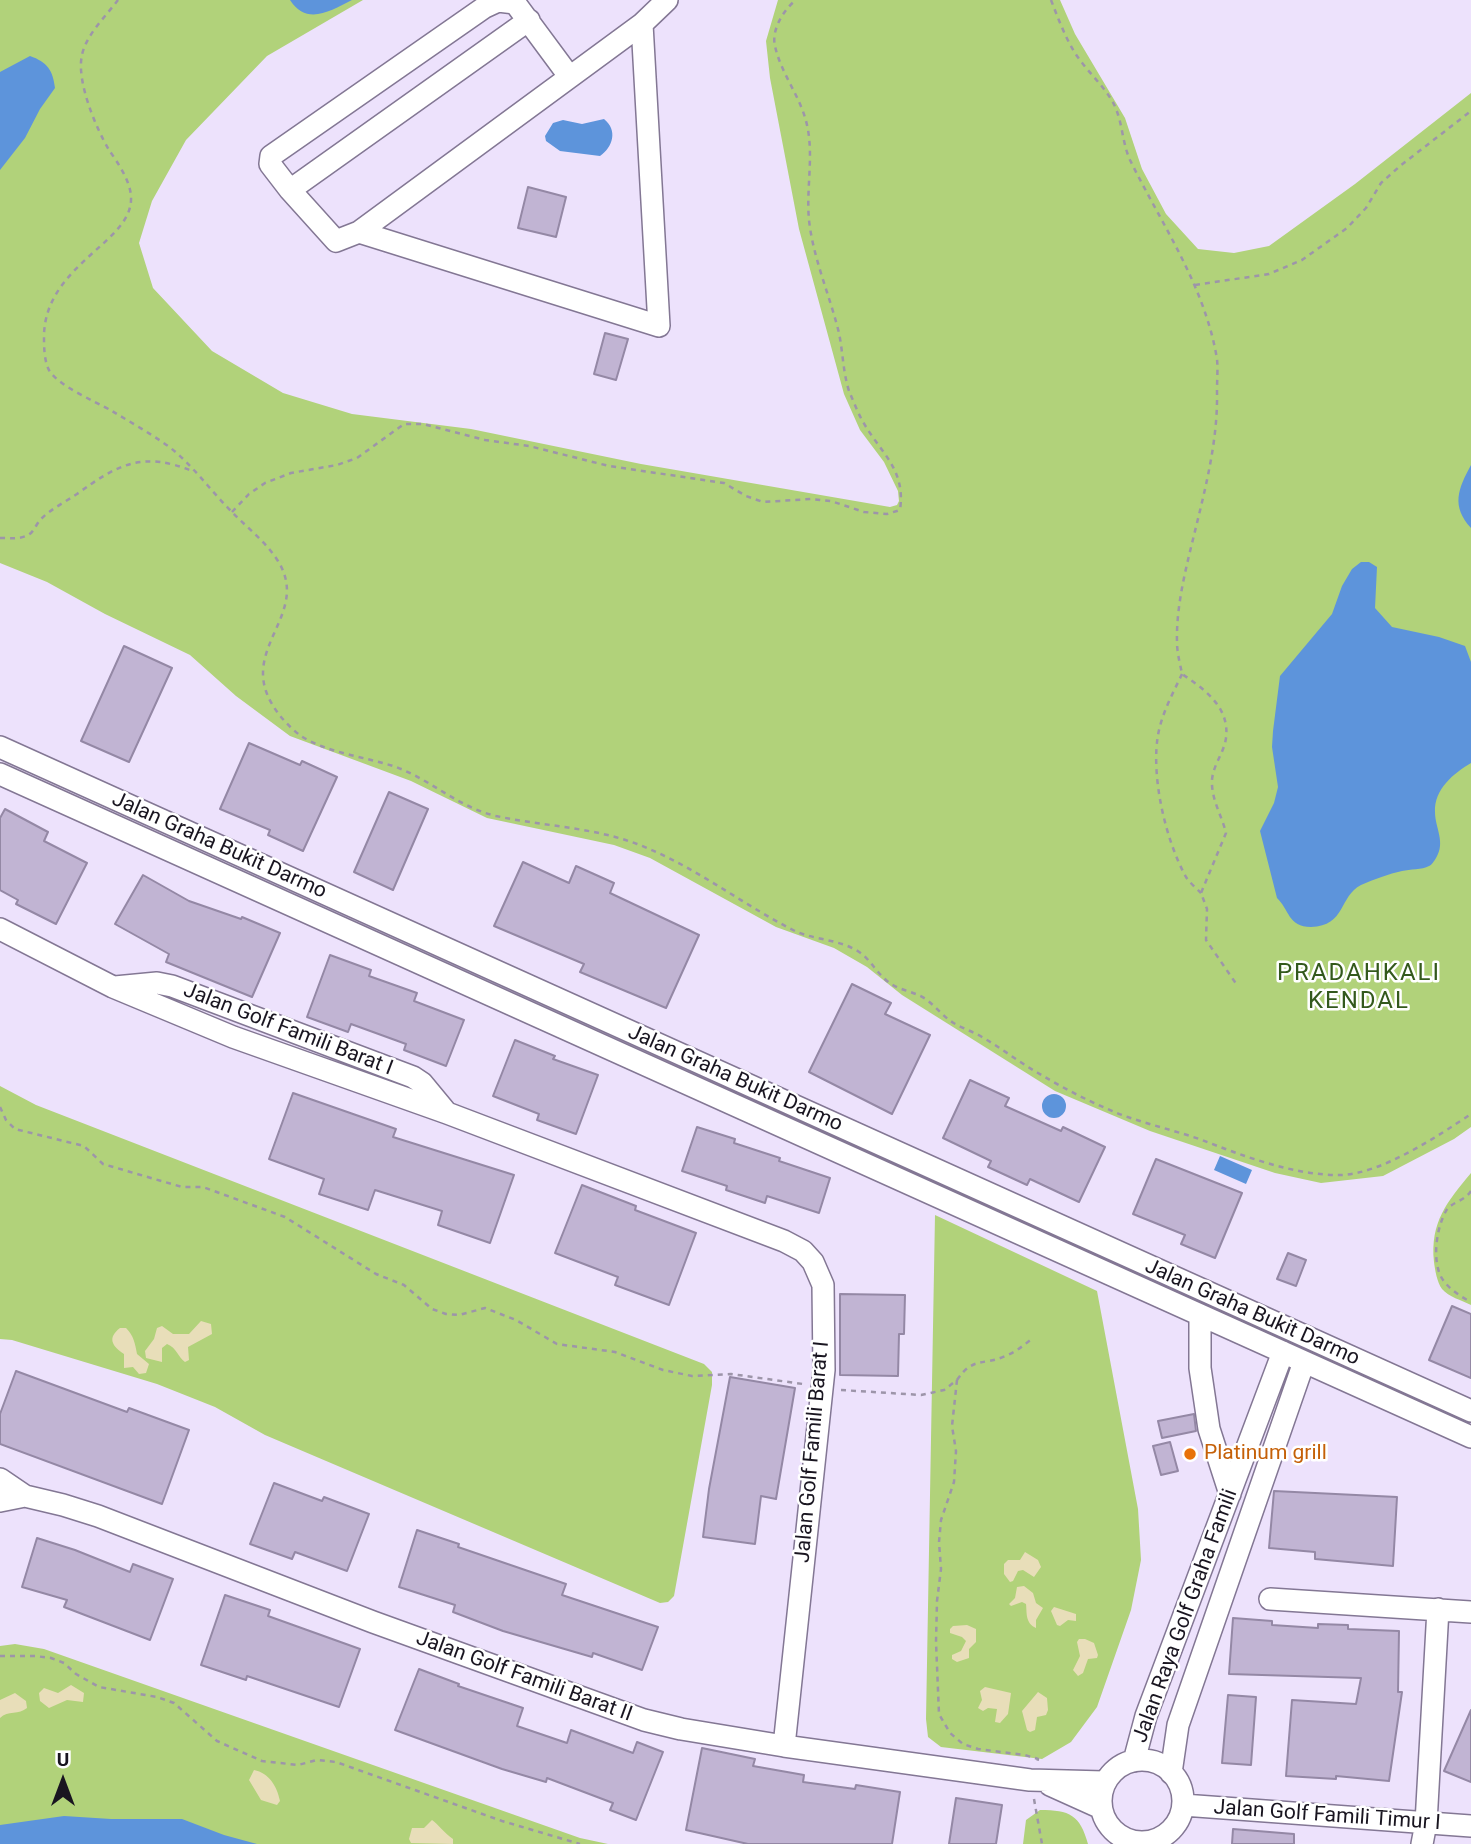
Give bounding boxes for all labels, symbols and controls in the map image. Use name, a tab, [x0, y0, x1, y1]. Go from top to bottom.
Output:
street label: Jalan Graha Bukit Darmo	[108, 787, 330, 905]
district label: PRADAHKALI KENDAL	[1278, 960, 1440, 1016]
street label: Jalan Golf Famili Barat I	[180, 978, 396, 1082]
street label: Jalan Graha Bukit Darmo	[624, 1020, 846, 1138]
street label: Jalan Graha Bukit Darmo	[1141, 1254, 1363, 1372]
street label: Jalan Golf Famili Barat I	[791, 1340, 835, 1564]
place label: Platinum grill	[1204, 1441, 1327, 1467]
marker: Platinum grill	[1182, 1446, 1198, 1462]
street label: Jalan Raya Golf Graha Famili	[1128, 1486, 1244, 1746]
street label: Jalan Golf Famili Barat II	[413, 1626, 635, 1728]
north arrow	[28, 1746, 98, 1816]
text: U	[57, 1748, 69, 1771]
street label: Jalan Golf Famili Timur I	[1213, 1795, 1441, 1837]

